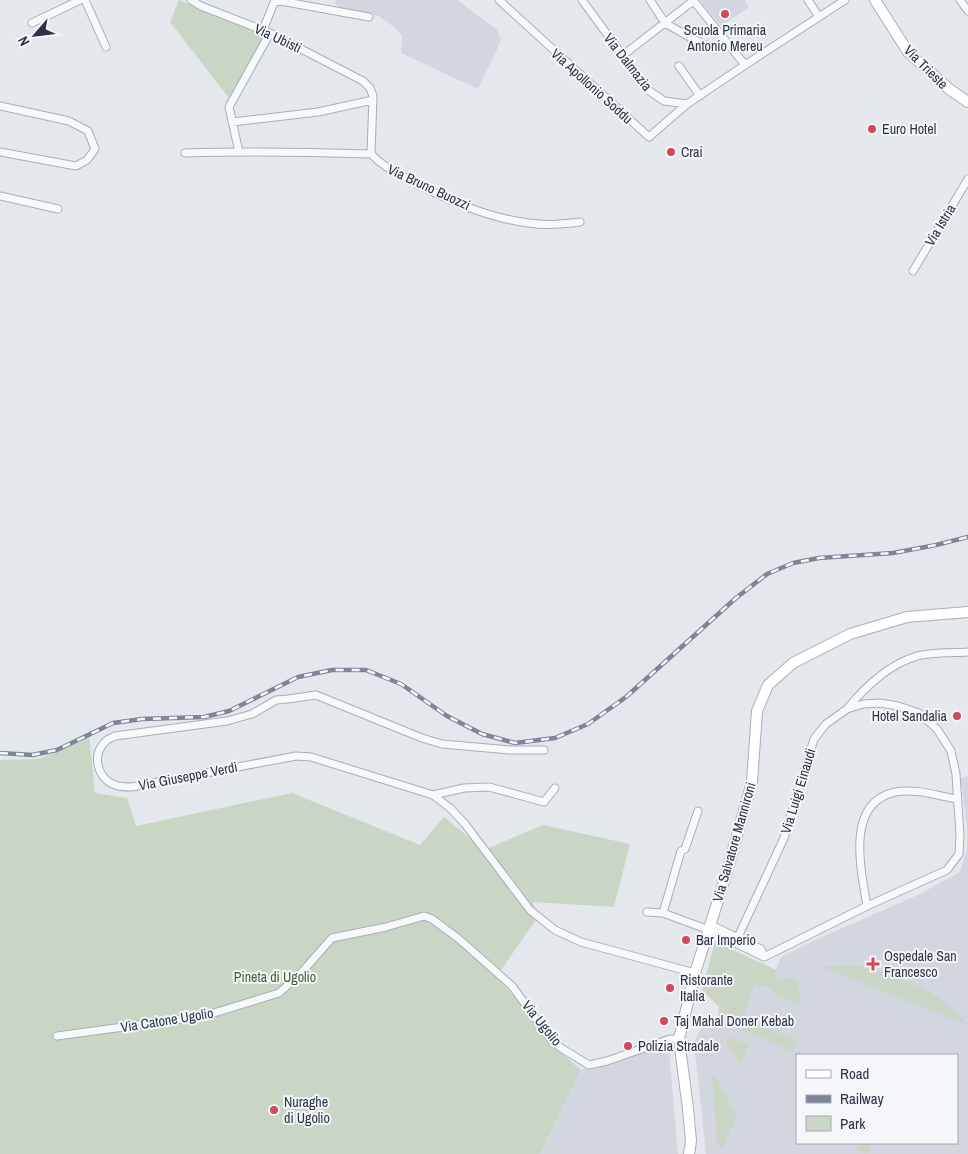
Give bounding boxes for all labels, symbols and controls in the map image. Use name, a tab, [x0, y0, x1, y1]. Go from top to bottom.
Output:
marker: Scuola Primaria Antonio Mereu	[719, 8, 731, 20]
north arrow	[10, 10, 60, 60]
street label: Via Ubisti	[251, 19, 305, 57]
place label: Scuola Primaria Antonio Mereu	[684, 21, 767, 55]
street label: Via Dalmazia	[600, 29, 657, 95]
text: N	[14, 33, 33, 49]
street label: Via Trieste	[900, 41, 952, 93]
street label: Via Apollonio Soddu	[547, 45, 637, 127]
place label: Euro Hotel	[882, 120, 936, 138]
marker: Euro Hotel	[866, 123, 878, 135]
place label: Crai	[681, 143, 703, 161]
marker: Crai	[665, 146, 677, 158]
street label: Via Bruno Buozzi	[385, 160, 473, 214]
street label: Via Istria	[920, 200, 960, 249]
place label: Hotel Sandalia	[872, 707, 948, 725]
marker: Hotel Sandalia	[951, 710, 963, 722]
street label: Via Luigi Einaudi	[776, 746, 820, 836]
street label: Via Giuseppe Verdi	[137, 758, 239, 794]
street label: Via Salvatore Mannironi	[708, 780, 760, 904]
place label: Bar Imperio	[696, 931, 756, 949]
marker: Bar Imperio	[680, 934, 692, 946]
place label: Ospedale San Francesco	[884, 947, 957, 981]
marker: Ospedale San Francesco	[866, 957, 880, 971]
park label: Pineta di Ugolio	[234, 968, 316, 986]
place label: Ristorante Italia	[680, 971, 733, 1005]
marker: Ristorante Italia	[664, 982, 676, 994]
street label: Via Ugolio	[518, 997, 566, 1049]
street label: Via Catone Ugolio	[119, 1004, 215, 1036]
place label: Taj Mahal Doner Kebab	[674, 1012, 794, 1030]
marker: Taj Mahal Doner Kebab	[658, 1015, 670, 1027]
place label: Polizia Stradale	[638, 1037, 719, 1055]
marker: Polizia Stradale	[622, 1040, 634, 1052]
legend	[796, 1054, 958, 1144]
text: Road	[840, 1063, 869, 1084]
text: Railway	[840, 1088, 885, 1109]
place label: Nuraghe di Ugolio	[284, 1093, 330, 1127]
marker: Nuraghe di Ugolio	[268, 1104, 280, 1116]
text: Park	[840, 1113, 866, 1134]

